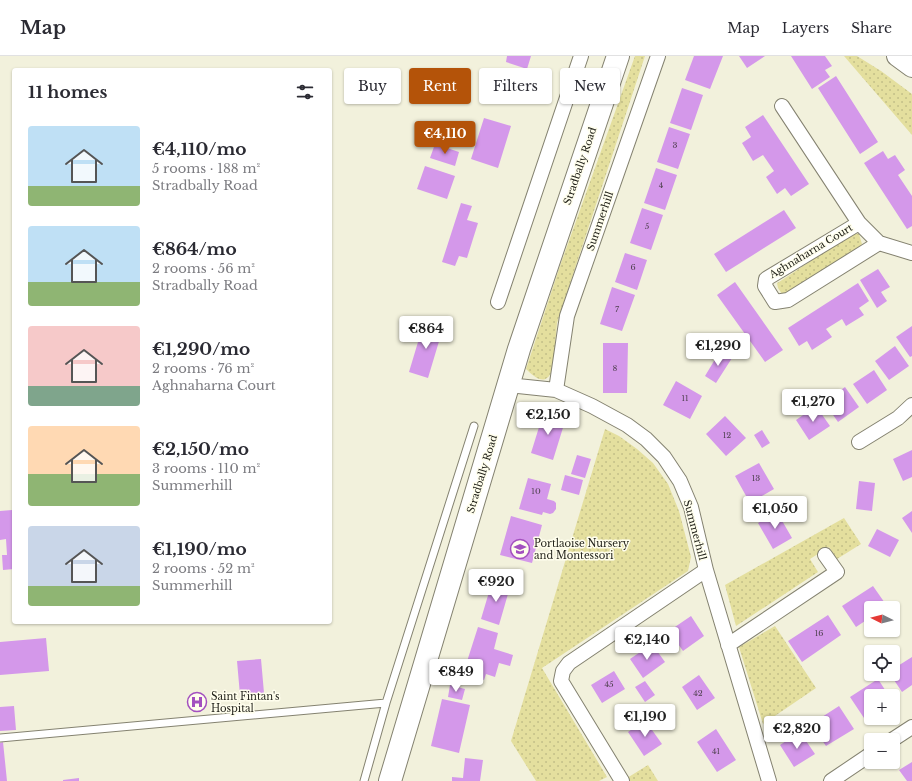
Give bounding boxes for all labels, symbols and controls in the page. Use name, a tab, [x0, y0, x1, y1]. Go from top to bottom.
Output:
text: Map	[20, 16, 66, 39]
text: Map	[727, 19, 760, 37]
text: Layers	[782, 19, 829, 37]
text: Share	[851, 19, 892, 37]
chip: Buy	[344, 68, 401, 104]
chip: Rent	[409, 68, 471, 104]
chip: Filters	[479, 68, 552, 104]
chip: New	[560, 68, 620, 104]
icon: filters	[294, 81, 316, 103]
text: 11 homes	[28, 82, 107, 103]
pin: €4,110	[412, 121, 478, 155]
text: €4,110	[423, 125, 467, 142]
street label: Stradbally Road	[561, 125, 599, 207]
text: €4,110/mo	[152, 139, 247, 160]
house number: 3	[673, 140, 678, 150]
icon: home	[60, 142, 108, 190]
text: 5 rooms · 188 m²	[152, 160, 260, 177]
text: Stradbally Road	[152, 177, 258, 194]
house number: 4	[659, 180, 664, 190]
street label: Summerhill	[584, 190, 616, 252]
house number: 5	[645, 221, 650, 231]
street label: Aghnaharna Court	[766, 221, 855, 282]
text: €864/mo	[152, 239, 237, 260]
icon: home	[60, 242, 108, 290]
text: 2 rooms · 56 m²	[152, 260, 255, 277]
house number: 6	[630, 262, 636, 272]
text: Stradbally Road	[152, 277, 258, 294]
house number: 7	[615, 304, 620, 314]
pin: €864	[402, 316, 450, 350]
text: €864	[408, 320, 444, 337]
pin: €1,290	[685, 333, 751, 367]
text: €1,290	[695, 337, 741, 354]
text: €1,290/mo	[152, 339, 250, 360]
icon: home	[60, 342, 108, 390]
text: 2 rooms · 76 m²	[152, 360, 254, 377]
house number: 8	[613, 363, 618, 373]
text: Aghnaharna Court	[152, 377, 276, 394]
pin: €1,270	[780, 389, 846, 423]
house number: 11	[681, 393, 689, 403]
text: €1,270	[791, 393, 835, 410]
pin: €2,150	[515, 402, 581, 436]
text: €2,150	[526, 406, 571, 423]
house number: 12	[723, 430, 731, 440]
street label: Stradbally Road	[464, 433, 500, 515]
text: €2,150/mo	[152, 439, 249, 460]
icon: home	[60, 442, 108, 490]
text: 3 rooms · 110 m²	[152, 460, 260, 477]
house number: 13	[752, 473, 760, 483]
text: Summerhill	[152, 477, 232, 494]
house number: 10	[531, 486, 541, 496]
pin: €1,050	[742, 496, 808, 530]
street label: Summerhill	[681, 498, 709, 562]
text: €1,050	[752, 500, 798, 517]
place label: Portlaoise Nursery and Montessori	[534, 537, 630, 562]
school or university icon: Portlaoise Nursery and Montessori	[509, 538, 531, 560]
text: €1,190/mo	[152, 539, 247, 560]
icon: home	[60, 542, 108, 590]
text: 2 rooms · 52 m²	[152, 560, 255, 577]
pin: €920	[472, 569, 520, 603]
text: €920	[478, 573, 514, 590]
text: Summerhill	[152, 577, 232, 594]
north arrow	[864, 601, 900, 637]
map controls	[864, 601, 900, 769]
pin: €2,140	[614, 627, 680, 661]
house number: 16	[815, 628, 823, 638]
text: €2,140	[624, 631, 670, 648]
button: locate	[864, 645, 900, 681]
pin: €849	[432, 659, 480, 693]
text: €849	[438, 663, 474, 680]
house number: 45	[604, 679, 614, 689]
house number: 42	[693, 688, 703, 698]
button: +	[864, 689, 900, 725]
place label: Saint Fintan's Hospital	[211, 690, 280, 715]
hospital icon: Saint Fintan's Hospital	[186, 691, 208, 713]
pin: €1,190	[612, 704, 678, 738]
text: €1,190	[623, 708, 667, 725]
pin: €2,820	[764, 716, 830, 750]
text: €2,820	[773, 720, 821, 737]
button: −	[864, 733, 900, 769]
house number: 41	[712, 746, 721, 756]

